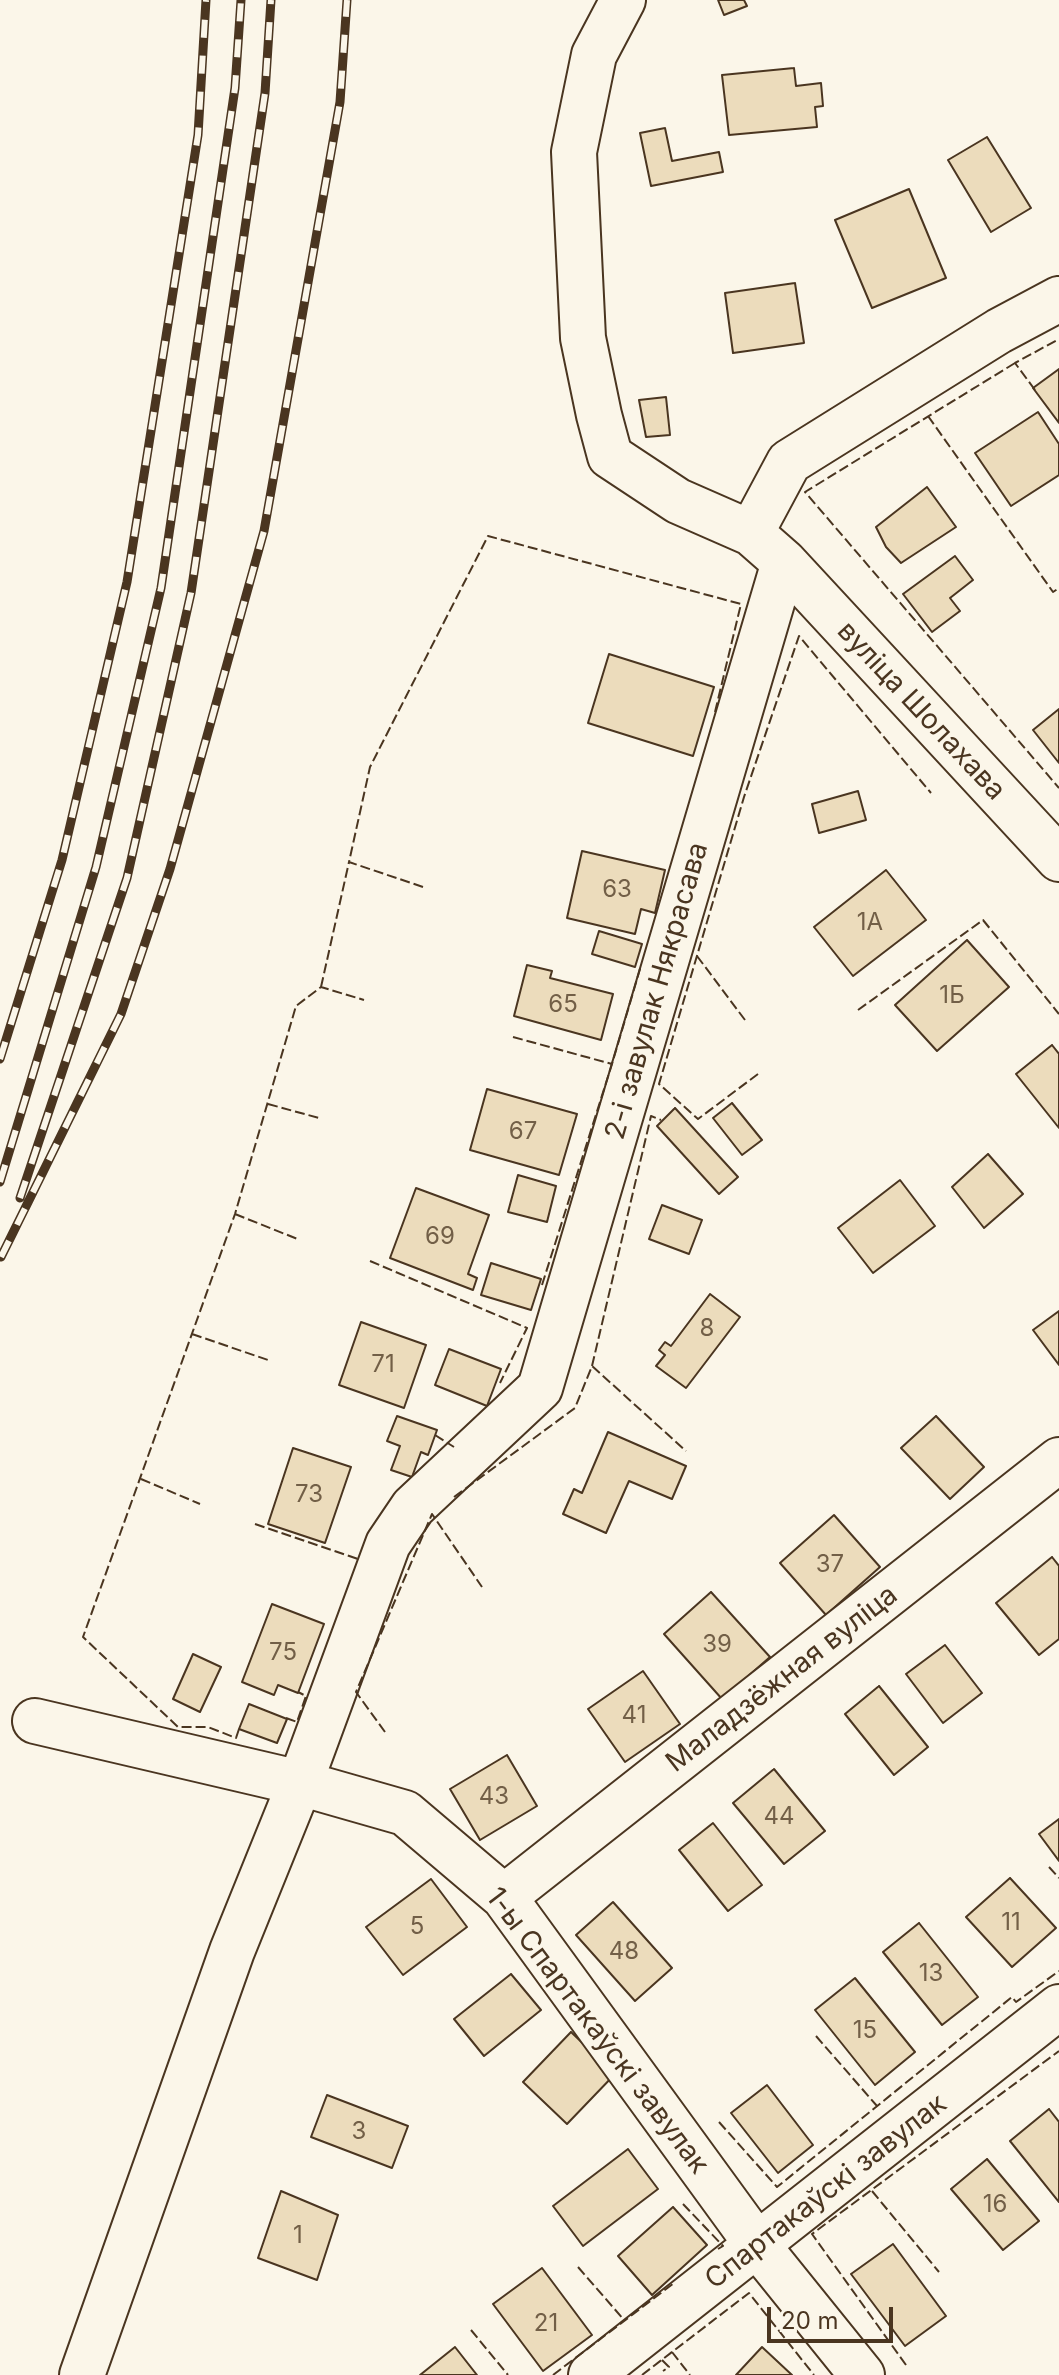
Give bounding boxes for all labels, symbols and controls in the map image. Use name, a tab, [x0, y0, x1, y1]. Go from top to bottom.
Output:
street label: вуліца Шолахава	[830, 615, 1012, 807]
street label: 2-і завулак Някрасава	[598, 839, 716, 1143]
house number: 63	[602, 876, 632, 904]
house number: 1А	[857, 909, 883, 937]
house number: 1Б	[939, 982, 965, 1010]
house number: 65	[548, 991, 578, 1019]
house number: 67	[509, 1118, 537, 1146]
house number: 69	[425, 1223, 455, 1251]
house number: 8	[700, 1315, 714, 1343]
house number: 71	[371, 1351, 395, 1379]
house number: 73	[295, 1481, 323, 1509]
house number: 37	[816, 1551, 844, 1579]
street label: Маладзёжная вуліца	[660, 1578, 904, 1780]
house number: 39	[702, 1631, 732, 1659]
house number: 75	[269, 1639, 297, 1667]
house number: 41	[622, 1702, 646, 1730]
house number: 43	[479, 1783, 509, 1811]
house number: 44	[763, 1803, 795, 1831]
street label: 1-ы Спартакаўскі завулак	[478, 1881, 716, 2181]
house number: 11	[1001, 1909, 1021, 1937]
house number: 5	[410, 1913, 424, 1941]
house number: 48	[609, 1938, 639, 1966]
house number: 13	[919, 1960, 943, 1988]
house number: 15	[853, 2017, 877, 2045]
street label: Спартакаўскі завулак	[699, 2087, 953, 2297]
house number: 3	[352, 2118, 366, 2146]
house number: 16	[983, 2191, 1007, 2219]
house number: 1	[293, 2222, 303, 2250]
scale bar	[771, 2291, 897, 2341]
text: 20 m	[781, 2306, 839, 2335]
house number: 21	[534, 2310, 558, 2338]

